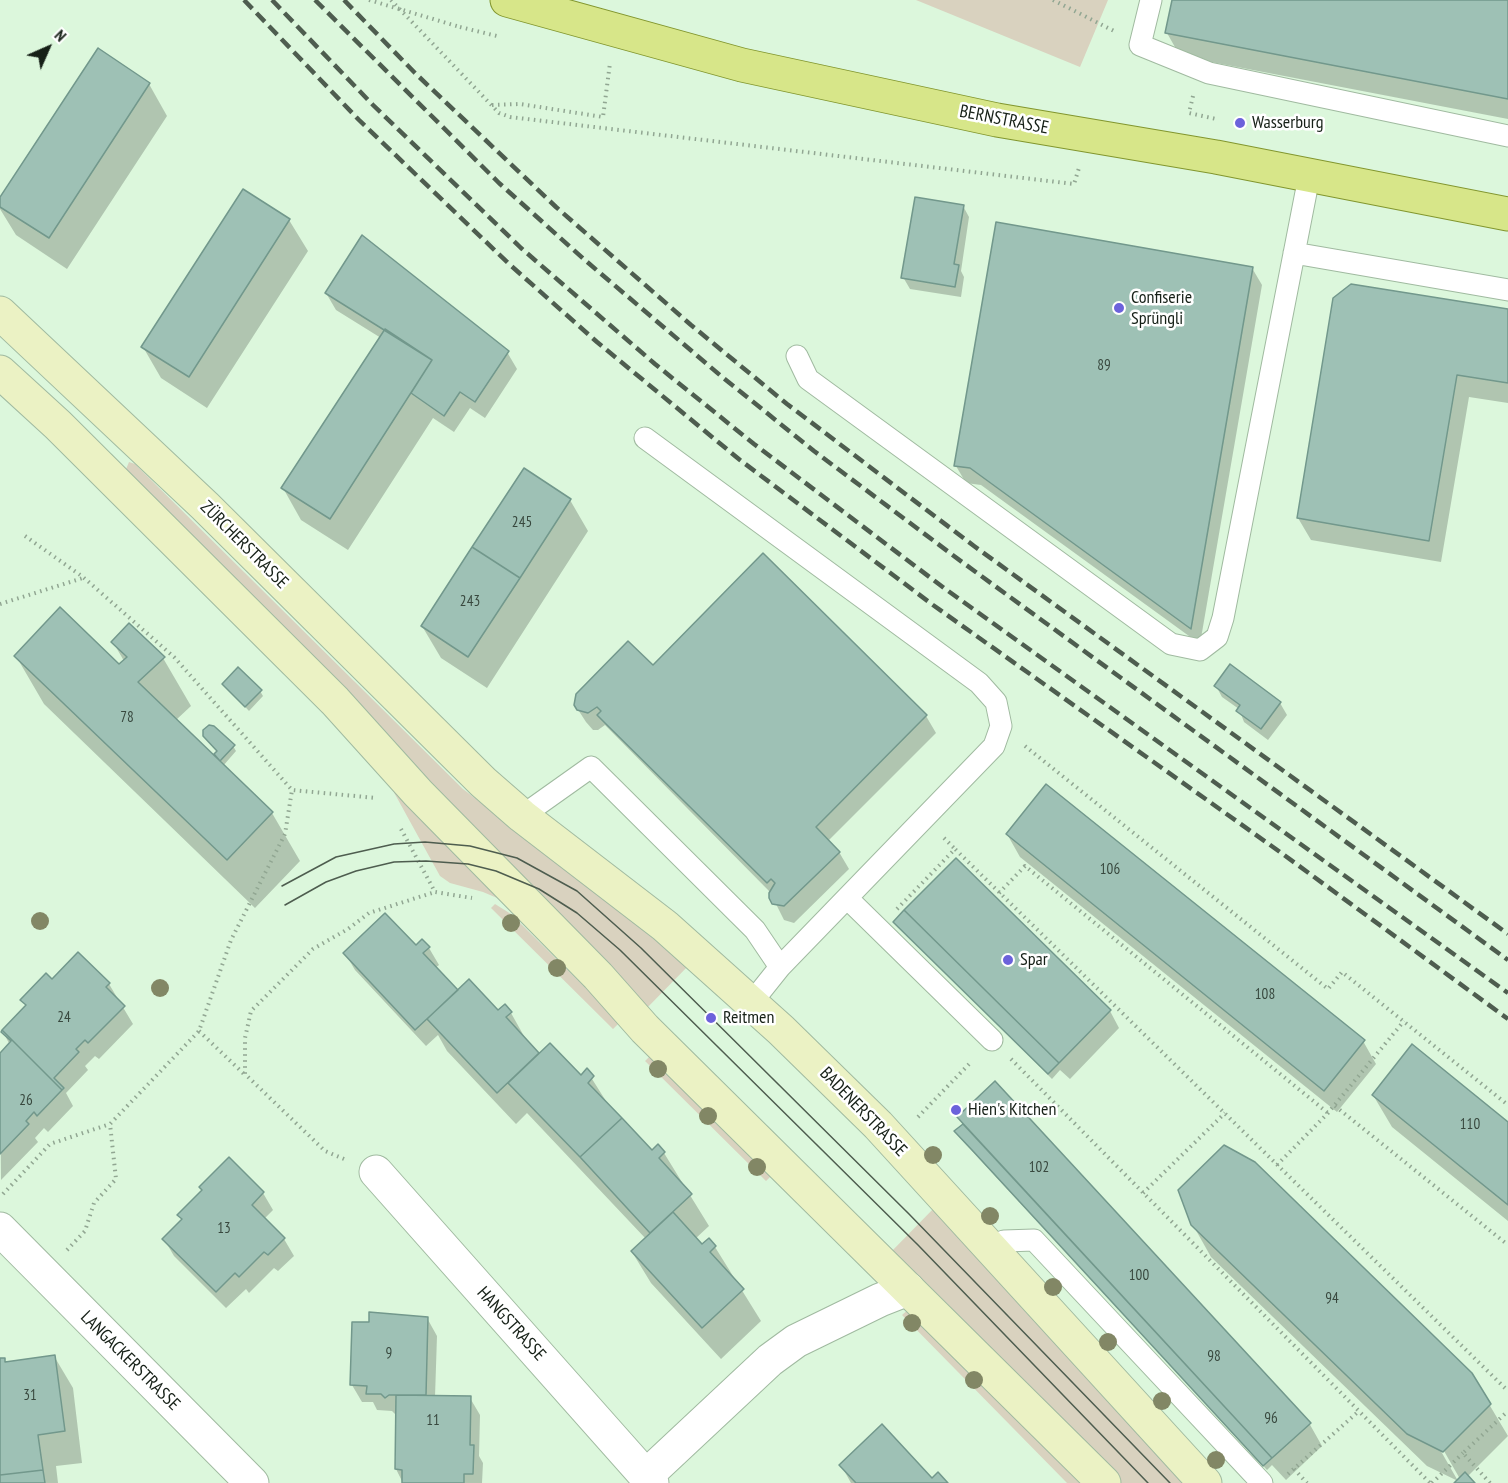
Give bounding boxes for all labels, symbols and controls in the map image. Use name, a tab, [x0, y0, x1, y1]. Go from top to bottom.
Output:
north arrow	[18, 18, 78, 78]
text: N	[51, 25, 71, 45]
street label: BERNSTRASSE	[958, 101, 1050, 139]
place label: Wasserburg	[1252, 112, 1324, 134]
marker: Wasserburg	[1233, 116, 1247, 130]
place label: Confiserie Sprüngli	[1131, 287, 1192, 330]
marker: Confiserie Sprüngli	[1112, 301, 1126, 315]
house number: 89	[1097, 357, 1111, 375]
street label: ZÜRCHERSTRASSE	[196, 497, 292, 593]
house number: 245	[512, 514, 532, 532]
house number: 243	[460, 593, 480, 611]
house number: 78	[120, 709, 134, 727]
house number: 106	[1100, 861, 1120, 879]
place label: Spar	[1020, 949, 1048, 971]
marker: Spar	[1001, 953, 1015, 967]
house number: 108	[1255, 986, 1275, 1004]
place label: Reitmen	[723, 1007, 774, 1029]
house number: 24	[57, 1009, 71, 1027]
marker: Reitmen	[704, 1011, 718, 1025]
street label: BADENERSTRASSE	[815, 1063, 911, 1161]
house number: 26	[19, 1092, 33, 1110]
place label: Hien's Kitchen	[968, 1099, 1056, 1121]
marker: Hien's Kitchen	[949, 1103, 963, 1117]
house number: 110	[1460, 1116, 1480, 1134]
house number: 102	[1029, 1159, 1049, 1177]
house number: 13	[217, 1220, 231, 1238]
house number: 100	[1129, 1267, 1149, 1285]
street label: HANGSTRASSE	[472, 1282, 550, 1366]
house number: 94	[1325, 1290, 1339, 1308]
street label: LANGACKERSTRASSE	[76, 1307, 184, 1415]
house number: 9	[386, 1345, 392, 1363]
house number: 98	[1207, 1348, 1221, 1366]
house number: 31	[23, 1387, 37, 1405]
house number: 96	[1264, 1410, 1278, 1428]
house number: 11	[426, 1412, 440, 1430]

